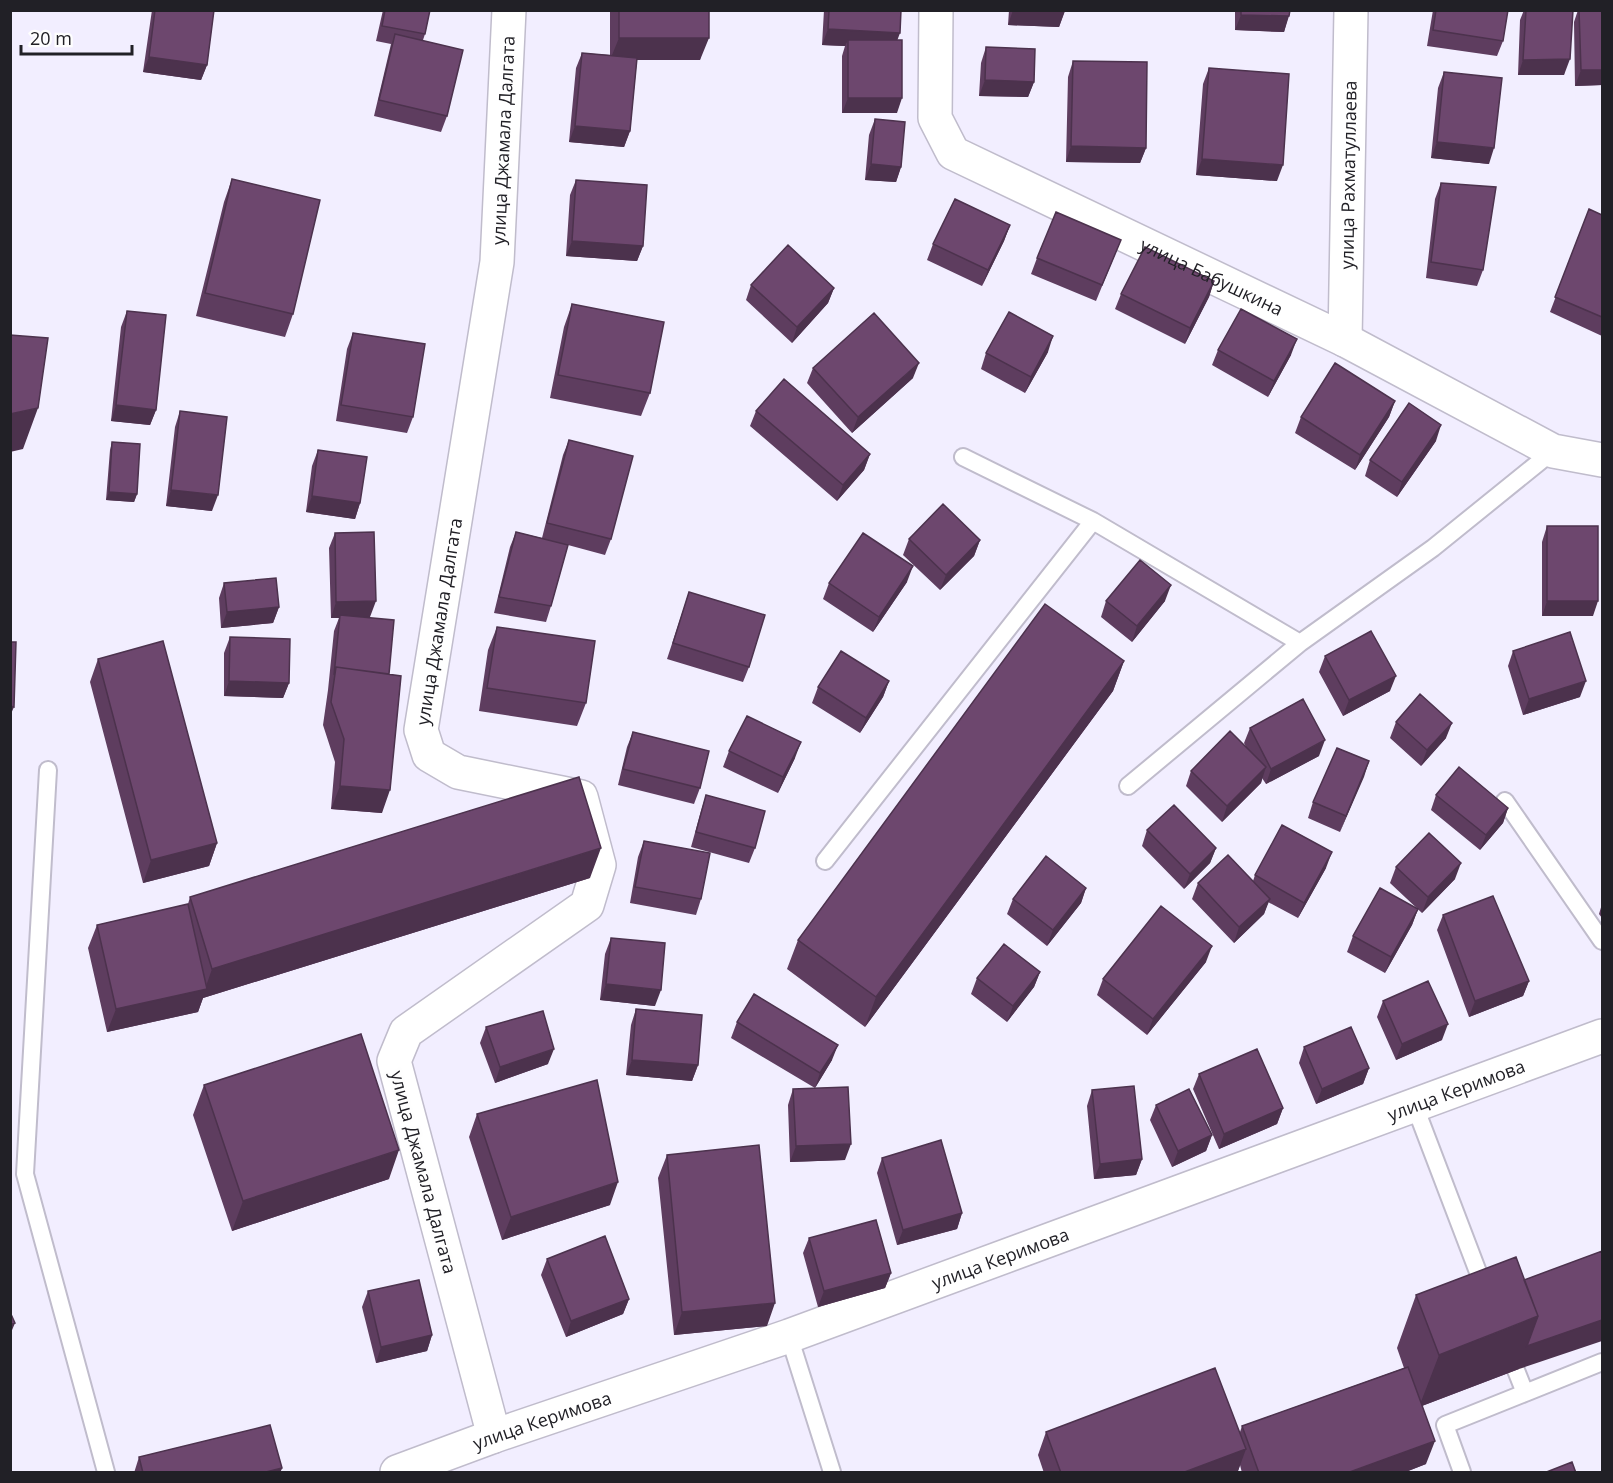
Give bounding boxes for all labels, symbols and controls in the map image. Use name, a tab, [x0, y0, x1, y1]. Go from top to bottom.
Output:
scale bar	[21, 18, 132, 56]
text: 20 m	[30, 26, 72, 50]
street label: улица Джамала Далгата	[486, 35, 520, 246]
street label: улица Рахматуллаева	[1334, 80, 1362, 270]
street label: улица Бабушкина	[1136, 232, 1287, 321]
street label: улица Джамала Далгата	[410, 516, 467, 727]
street label: улица Керимова	[1384, 1054, 1528, 1126]
street label: улица Джамала Далгата	[385, 1068, 463, 1276]
street label: улица Керимова	[928, 1222, 1072, 1294]
street label: улица Керимова	[469, 1385, 614, 1455]

